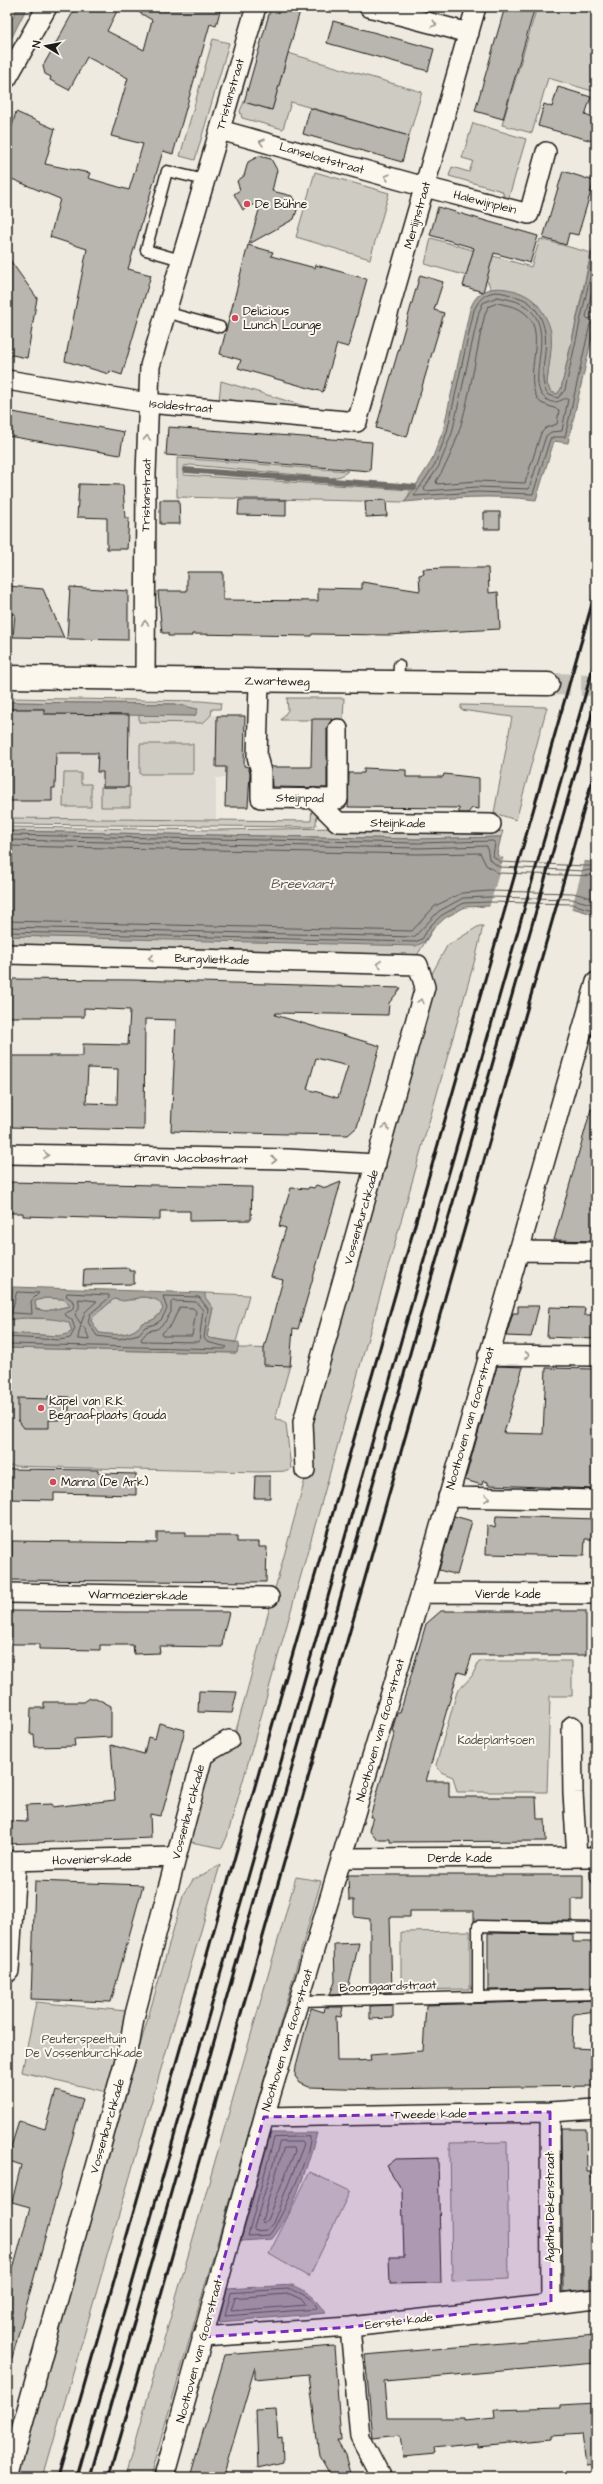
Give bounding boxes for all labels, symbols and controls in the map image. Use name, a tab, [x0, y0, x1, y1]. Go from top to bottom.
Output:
one-way arrow	[430, 19, 437, 28]
north arrow	[26, 26, 66, 66]
text: N	[29, 40, 45, 49]
street label: Tristanstraat	[212, 56, 249, 132]
one-way arrow	[259, 138, 265, 146]
street label: Lanseloetstraat	[277, 138, 366, 179]
one-way arrow	[384, 173, 391, 181]
street label: Merlijnstraat	[400, 179, 435, 251]
street label: Halewijnplein	[452, 186, 518, 219]
place label: De Bühne	[255, 196, 308, 213]
marker: De Bühne	[242, 199, 252, 209]
place label: Delicious Lunch Lounge	[243, 303, 322, 335]
marker: Delicious Lunch Lounge	[230, 313, 240, 323]
street label: Isoldestraat	[148, 395, 214, 418]
one-way arrow	[143, 434, 152, 441]
street label: Tristanstraat	[137, 458, 156, 532]
one-way arrow	[141, 620, 149, 626]
street label: Zwarteweg	[244, 672, 310, 692]
street label: Steijnpad	[276, 790, 324, 807]
street label: Steijnkade	[370, 815, 426, 832]
water label: Breevaart	[271, 875, 335, 893]
street label: Burgvlietkade	[174, 950, 250, 970]
one-way arrow	[148, 954, 154, 962]
one-way arrow	[376, 960, 382, 968]
one-way arrow	[416, 998, 425, 1005]
one-way arrow	[381, 1123, 390, 1130]
street label: Gravin Jacobastraat	[134, 1149, 248, 1168]
one-way arrow	[43, 1150, 49, 1159]
one-way arrow	[271, 1156, 277, 1164]
street label: Vossenburchkade	[340, 1167, 383, 1267]
street label: Noothoven van Goorstraat	[442, 1344, 499, 1492]
one-way arrow	[524, 1351, 530, 1359]
place label: Kapel van R.K. Begraafplaats Gouda	[49, 1393, 166, 1425]
marker: Kapel van R.K. Begraafplaats Gouda	[36, 1403, 46, 1413]
place label: Manna (De Ark)	[61, 1474, 149, 1491]
marker: Manna (De Ark)	[48, 1477, 58, 1487]
one-way arrow	[484, 1494, 490, 1502]
street label: Warmoezierskade	[88, 1586, 188, 1605]
street label: Vierde kade	[475, 1586, 542, 1603]
street label: Noothoven van Goorstraat	[352, 1656, 409, 1804]
park label: Kadeplantsoen	[458, 1732, 534, 1749]
street label: Vossenburchkade	[168, 1762, 209, 1862]
street label: Hovenierskade	[52, 1850, 133, 1869]
street label: Derde kade	[428, 1850, 493, 1867]
street label: Noothoven van Goorstraat	[258, 1967, 317, 2114]
street label: Boomgaardstraat	[339, 1976, 437, 1998]
park label: Peuterspeeltuin De Vossenburchkade	[26, 2031, 143, 2062]
street label: Vossenburchkade	[86, 2076, 129, 2176]
street label: Tweede kade	[393, 2105, 468, 2124]
street label: Agatha Dekenstraat	[542, 2152, 560, 2262]
street label: Noothoven van Goorstraat	[172, 2277, 227, 2425]
street label: Eerste kade	[364, 2309, 435, 2334]

